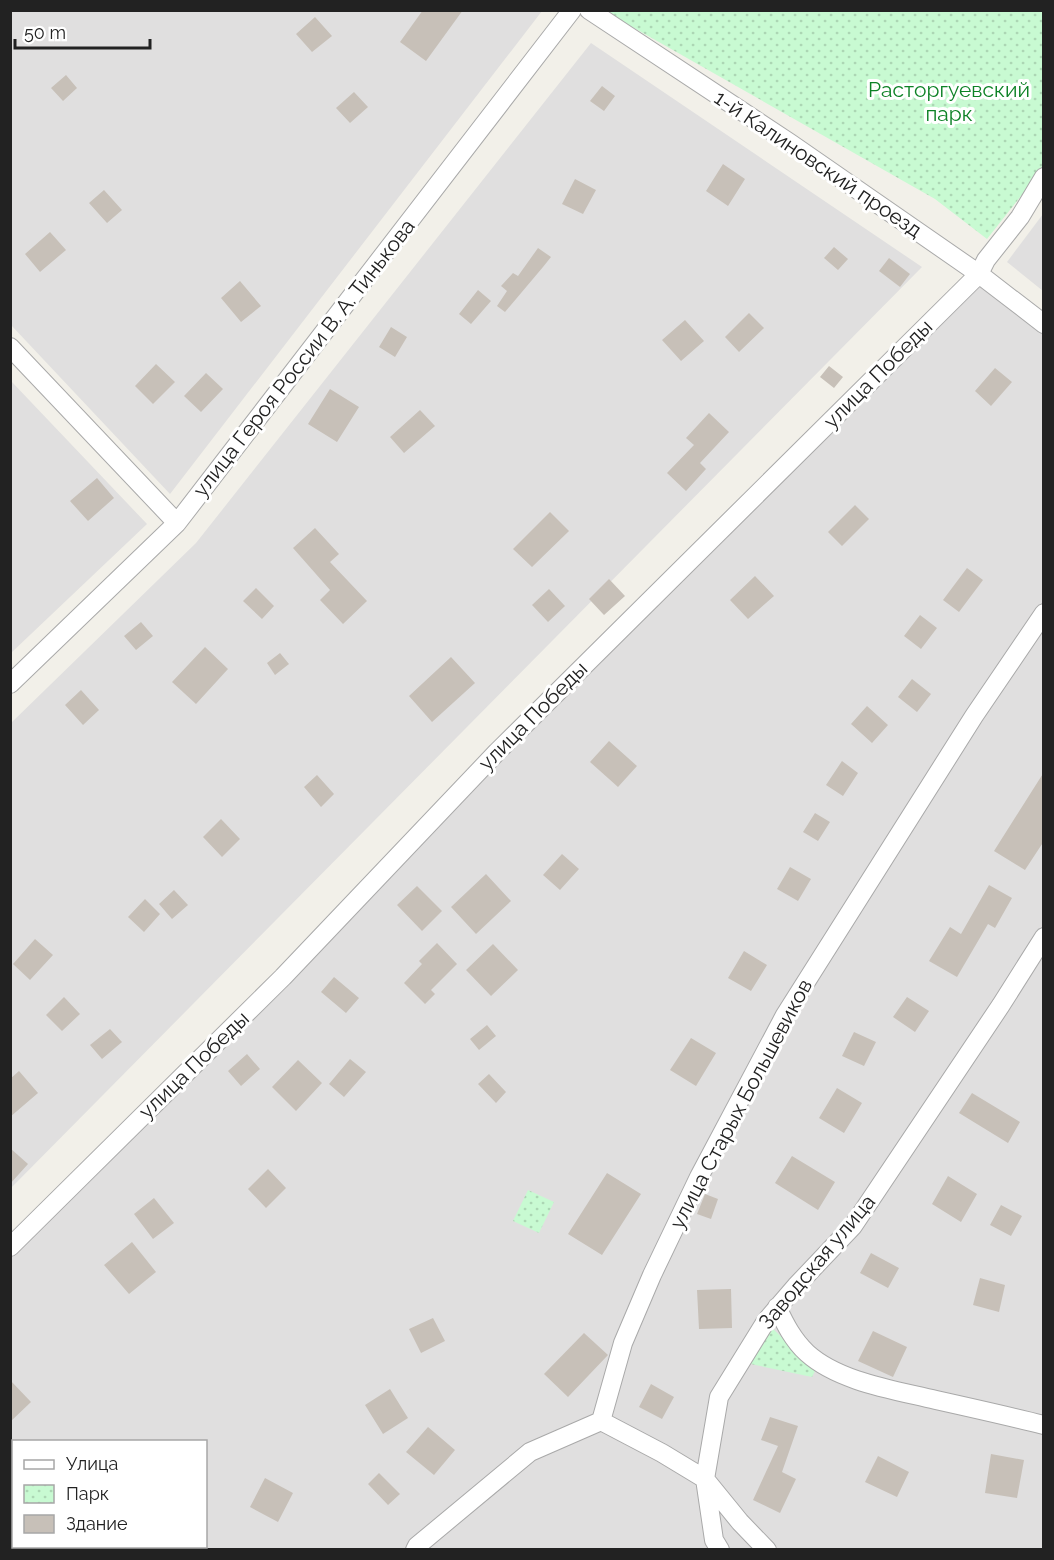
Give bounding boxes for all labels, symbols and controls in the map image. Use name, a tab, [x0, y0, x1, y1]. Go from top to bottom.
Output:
scale bar	[15, 12, 150, 50]
text: 50 m	[24, 22, 66, 43]
park label: Расторгуевский парк	[868, 77, 1030, 126]
street label: 1-й Калиновский проезд	[710, 85, 927, 242]
street label: улица Героя России В. А. Тинькова	[187, 214, 420, 501]
street label: улица Победы	[818, 314, 937, 433]
street label: улица Победы	[473, 656, 592, 775]
street label: улица Старых Большевиков	[664, 975, 817, 1233]
street label: улица Победы	[133, 1006, 254, 1124]
street label: Заводская улица	[753, 1189, 880, 1334]
legend	[12, 1440, 207, 1548]
text: Улица	[66, 1453, 118, 1474]
text: Парк	[66, 1483, 109, 1504]
text: Здание	[66, 1513, 128, 1534]

